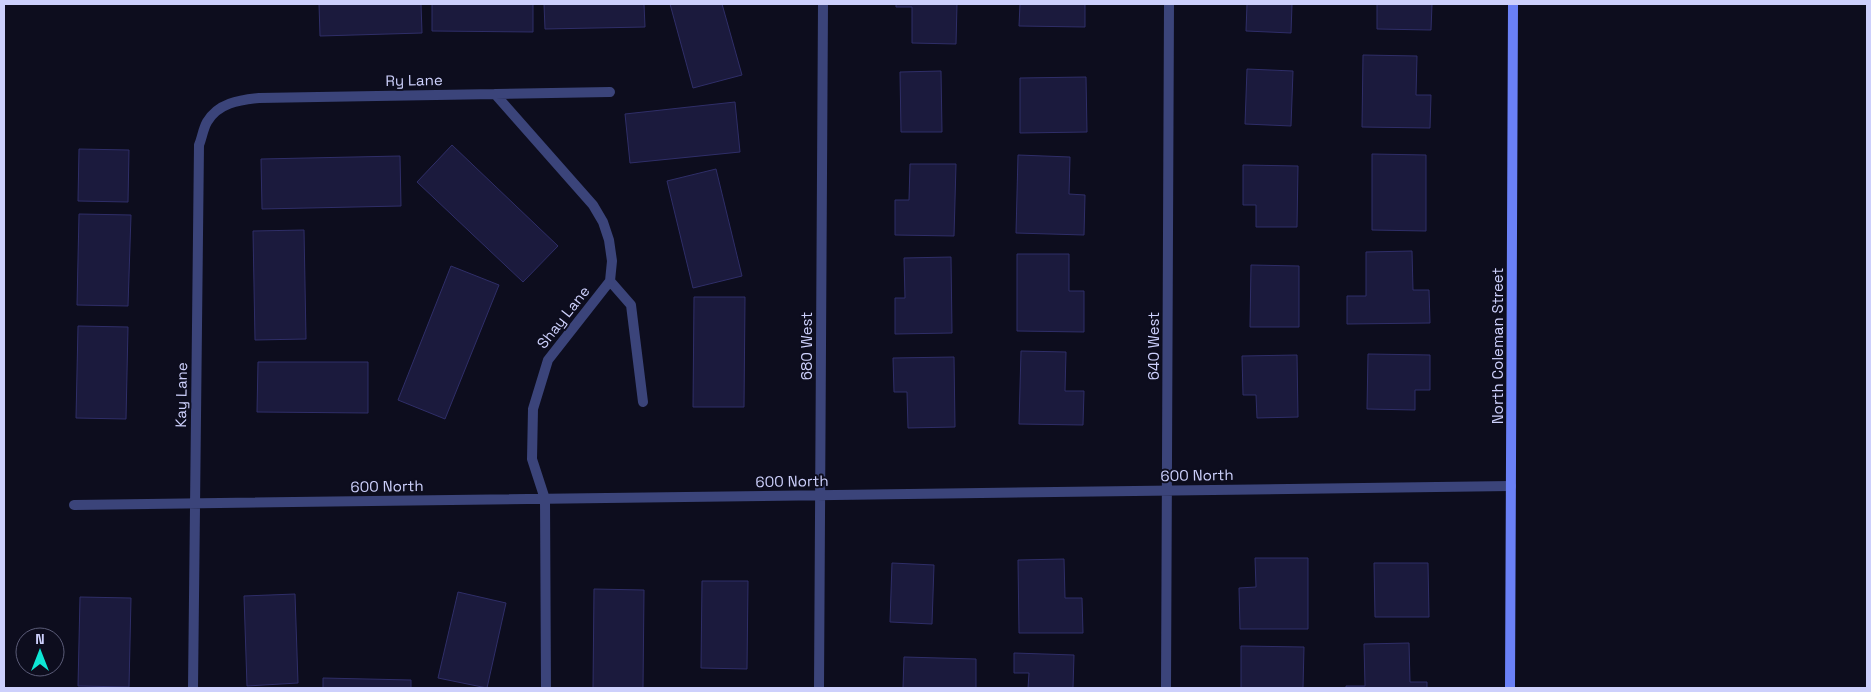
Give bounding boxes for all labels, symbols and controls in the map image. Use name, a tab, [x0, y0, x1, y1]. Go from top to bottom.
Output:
street label: Ry Lane	[385, 70, 443, 90]
street label: North Coleman Street	[1488, 268, 1507, 424]
street label: Shay Lane	[532, 282, 594, 352]
street label: 680 West	[797, 312, 816, 380]
street label: 640 West	[1144, 312, 1163, 380]
street label: Kay Lane	[171, 362, 191, 428]
street label: 600 North	[1160, 465, 1234, 485]
street label: 600 North	[755, 471, 829, 491]
street label: 600 North	[350, 476, 424, 496]
north arrow	[15, 627, 65, 677]
text: N	[35, 630, 45, 648]

